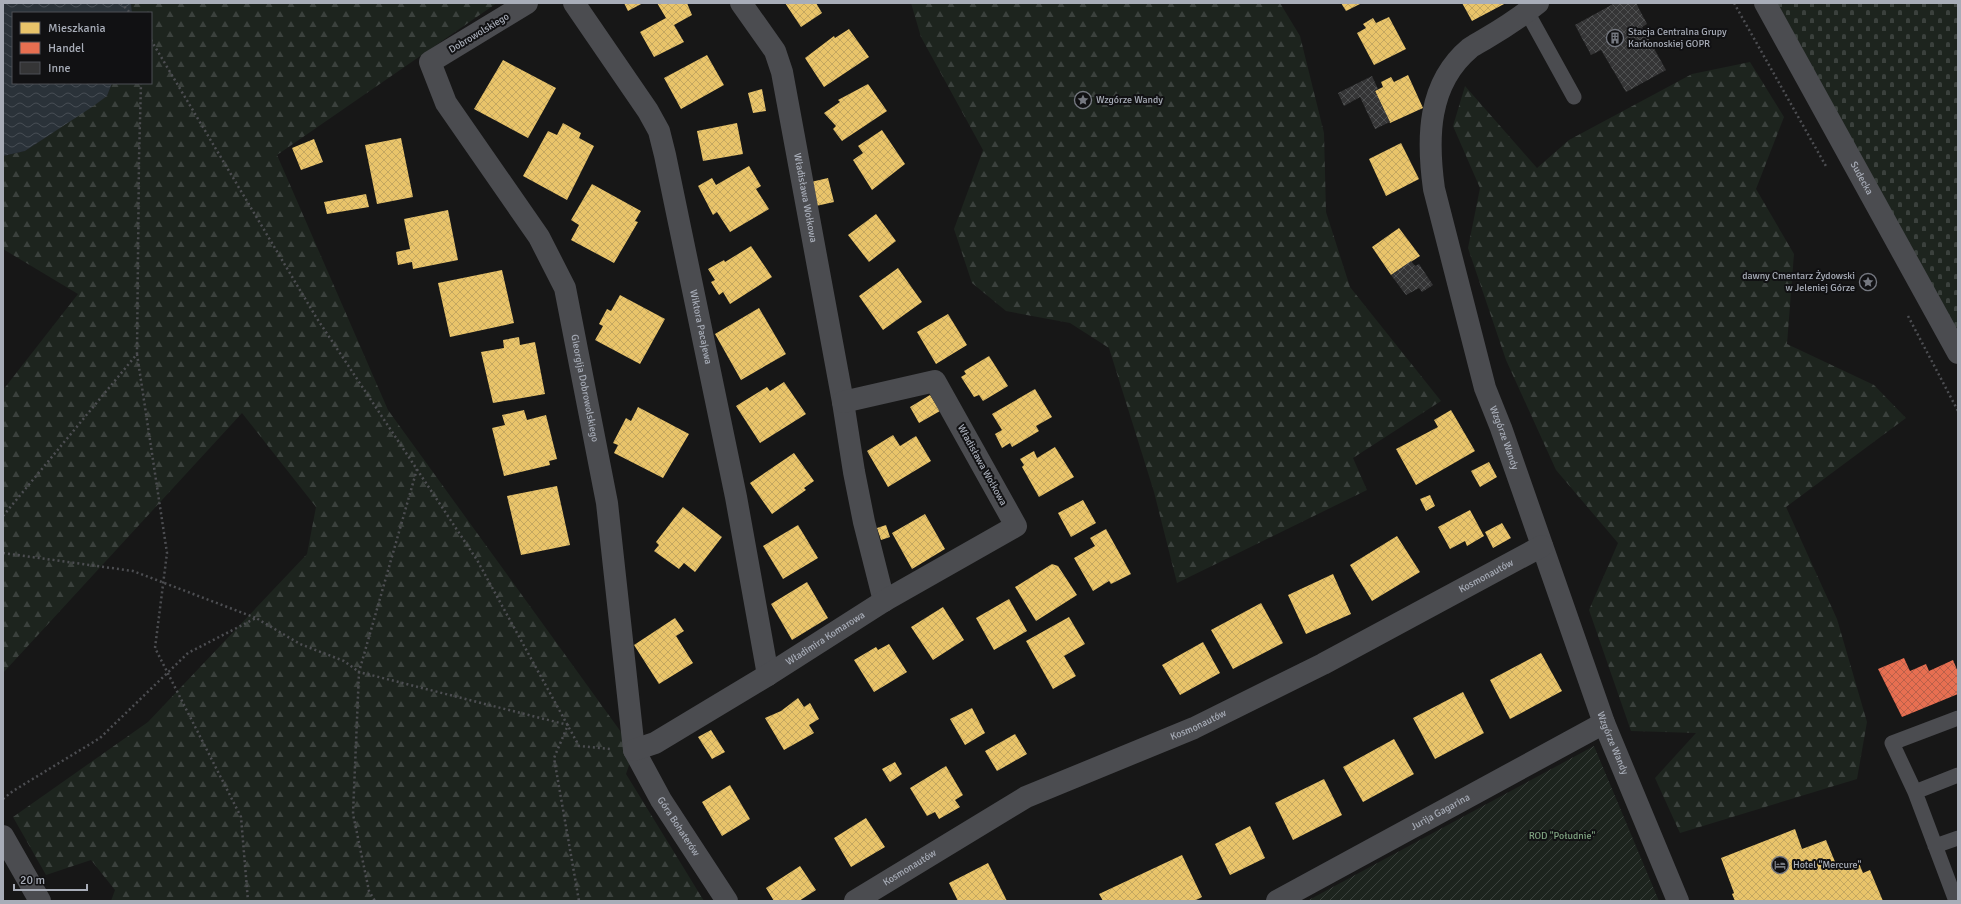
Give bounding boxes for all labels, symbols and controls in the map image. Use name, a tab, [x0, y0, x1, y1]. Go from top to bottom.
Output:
street label: Dobrowolskiego	[447, 10, 511, 56]
legend	[12, 12, 152, 84]
text: Mieszkania	[48, 21, 106, 36]
place label: Stacja Centralna Grupy Karkonoskiej GOPR	[1628, 26, 1727, 50]
building icon: Stacja Centralna Grupy Karkonoskiej GOPR	[1605, 28, 1625, 48]
text: Handel	[48, 41, 85, 56]
text: Inne	[48, 61, 71, 76]
place icon: Wzgórze Wandy	[1073, 90, 1093, 110]
place label: Wzgórze Wandy	[1096, 94, 1163, 106]
street label: Władisława Wołkowa	[791, 152, 819, 244]
street label: Sudecka	[1848, 159, 1876, 197]
place label: dawny Cmentarz Żydowski w Jeleniej Górze	[1742, 270, 1855, 294]
place icon: dawny Cmentarz Żydowski w Jeleniej Górze	[1858, 272, 1878, 292]
street label: Wiktora Pacajewa	[687, 288, 714, 365]
street label: Gieorgija Dobrowolskiego	[568, 333, 601, 443]
street label: Wzgórze Wandy	[1487, 404, 1521, 472]
street label: Władisława Wołkowa	[955, 422, 1009, 508]
street label: Kosmonautów	[1457, 556, 1516, 596]
street label: Władimira Komarowa	[784, 609, 867, 668]
street label: Kosmonautów	[1169, 707, 1229, 743]
street label: Wzgórze Wandy	[1595, 710, 1631, 777]
street label: Jurija Gagarina	[1409, 791, 1472, 833]
street label: Góra Bohaterów	[655, 795, 703, 859]
park label: ROD "Południe"	[1529, 830, 1595, 842]
street label: Kosmonautów	[881, 847, 939, 889]
hotel icon: Hotel "Mercure"	[1770, 855, 1790, 875]
place label: Hotel "Mercure"	[1793, 859, 1861, 871]
scale bar	[14, 866, 87, 892]
text: 20 m	[20, 873, 45, 888]

